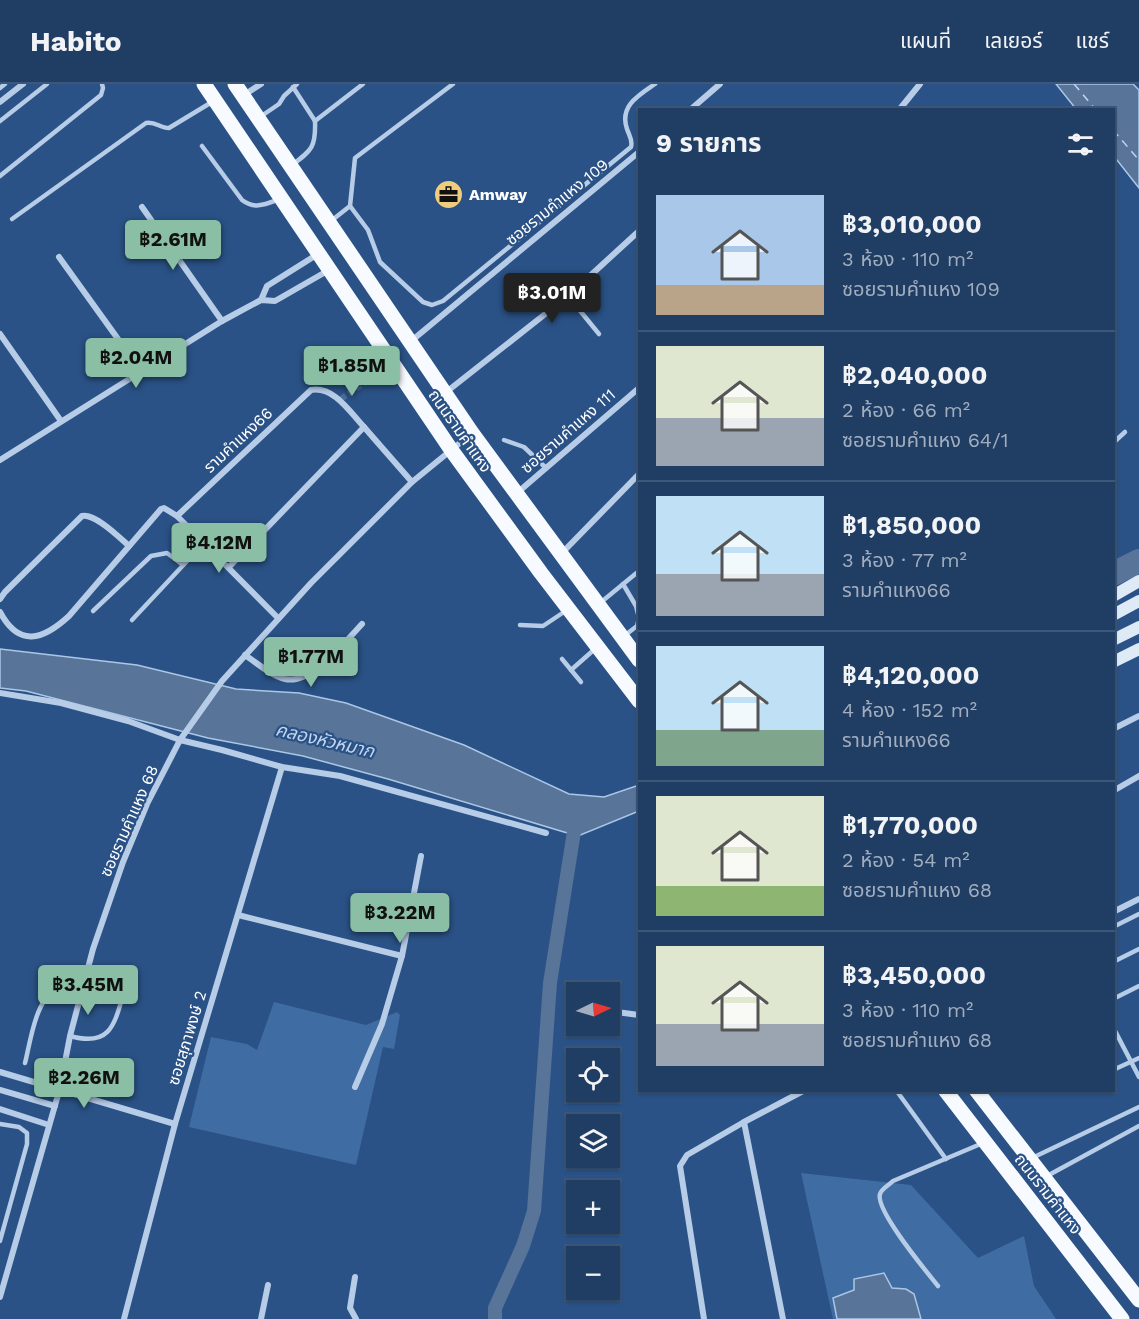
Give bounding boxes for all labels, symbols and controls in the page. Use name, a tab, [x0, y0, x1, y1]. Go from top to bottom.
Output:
text: Habito	[30, 25, 122, 58]
text: แผนที่	[900, 28, 951, 53]
text: เลเยอร์	[984, 28, 1043, 53]
text: แชร์	[1076, 28, 1109, 53]
text: 9 รายการ	[656, 128, 761, 158]
icon: filters	[1064, 128, 1097, 161]
street label: ซอยรามคำแหง 109	[502, 155, 612, 249]
office icon: Amway	[432, 178, 464, 210]
place label: Amway	[469, 185, 528, 204]
text: ฿3,010,000	[842, 209, 982, 239]
icon: home	[704, 219, 776, 291]
pin: ฿2.61M	[124, 220, 222, 271]
text: ฿2.61M	[139, 227, 207, 251]
text: 3 ห้อง · 110 m²	[842, 247, 973, 271]
pin: ฿3.01M	[503, 273, 601, 324]
text: ซอยรามคำแหง 109	[842, 277, 1000, 301]
text: ฿3.01M	[518, 280, 586, 304]
pin: ฿2.04M	[87, 338, 185, 389]
text: ฿2.04M	[99, 345, 173, 369]
pin: ฿1.85M	[303, 346, 401, 397]
text: ฿1.85M	[318, 353, 386, 377]
text: ฿2,040,000	[842, 360, 987, 390]
icon: home	[704, 370, 776, 442]
street label: ซอยรามคำแหง 111	[517, 385, 619, 477]
street label: ถนนรามคำแหง	[424, 386, 496, 476]
text: 2 ห้อง · 66 m²	[842, 398, 970, 422]
street label: รามคำแหง66	[200, 403, 276, 477]
text: ซอยรามคำแหง 64/1	[842, 428, 1009, 452]
text: ฿1,850,000	[842, 510, 981, 540]
icon: home	[704, 520, 776, 592]
pin: ฿4.12M	[170, 523, 268, 574]
text: ฿4.12M	[186, 530, 252, 554]
text: 3 ห้อง · 77 m²	[842, 548, 967, 572]
text: รามคำแหง66	[842, 578, 951, 602]
pin: ฿1.77M	[262, 637, 360, 688]
text: ฿1.77M	[278, 644, 344, 668]
text: ฿4,120,000	[842, 660, 979, 690]
icon: home	[704, 670, 776, 742]
text: 4 ห้อง · 152 m²	[842, 698, 977, 722]
water label: คลองหัวหมาก	[274, 718, 377, 762]
text: รามคำแหง66	[842, 728, 951, 752]
street label: ซอยรามคำแหง 68	[96, 762, 162, 880]
text: ฿1,770,000	[842, 810, 978, 840]
icon: home	[704, 820, 776, 892]
text: 2 ห้อง · 54 m²	[842, 848, 970, 872]
text: ซอยรามคำแหง 68	[842, 878, 992, 902]
pin: ฿3.22M	[351, 893, 449, 944]
text: ฿3.22M	[364, 900, 436, 924]
text: ฿3,450,000	[842, 960, 986, 990]
pin: ฿3.45M	[39, 965, 137, 1016]
icon: home	[704, 970, 776, 1042]
text: ฿3.45M	[52, 972, 124, 996]
north arrow	[566, 982, 620, 1036]
map controls	[566, 982, 620, 1300]
street label: ซอยสุภาพงษ์ 2	[164, 989, 210, 1087]
text: 3 ห้อง · 110 m²	[842, 998, 973, 1022]
text: ซอยรามคำแหง 68	[842, 1028, 992, 1052]
button: locate	[566, 1048, 620, 1102]
pin: ฿2.26M	[35, 1058, 133, 1109]
text: ฿2.26M	[48, 1065, 120, 1089]
button: layers	[566, 1114, 620, 1168]
street label: ถนนรามคำแหง	[1011, 1150, 1085, 1238]
button: +	[566, 1180, 620, 1234]
button: −	[566, 1246, 620, 1300]

